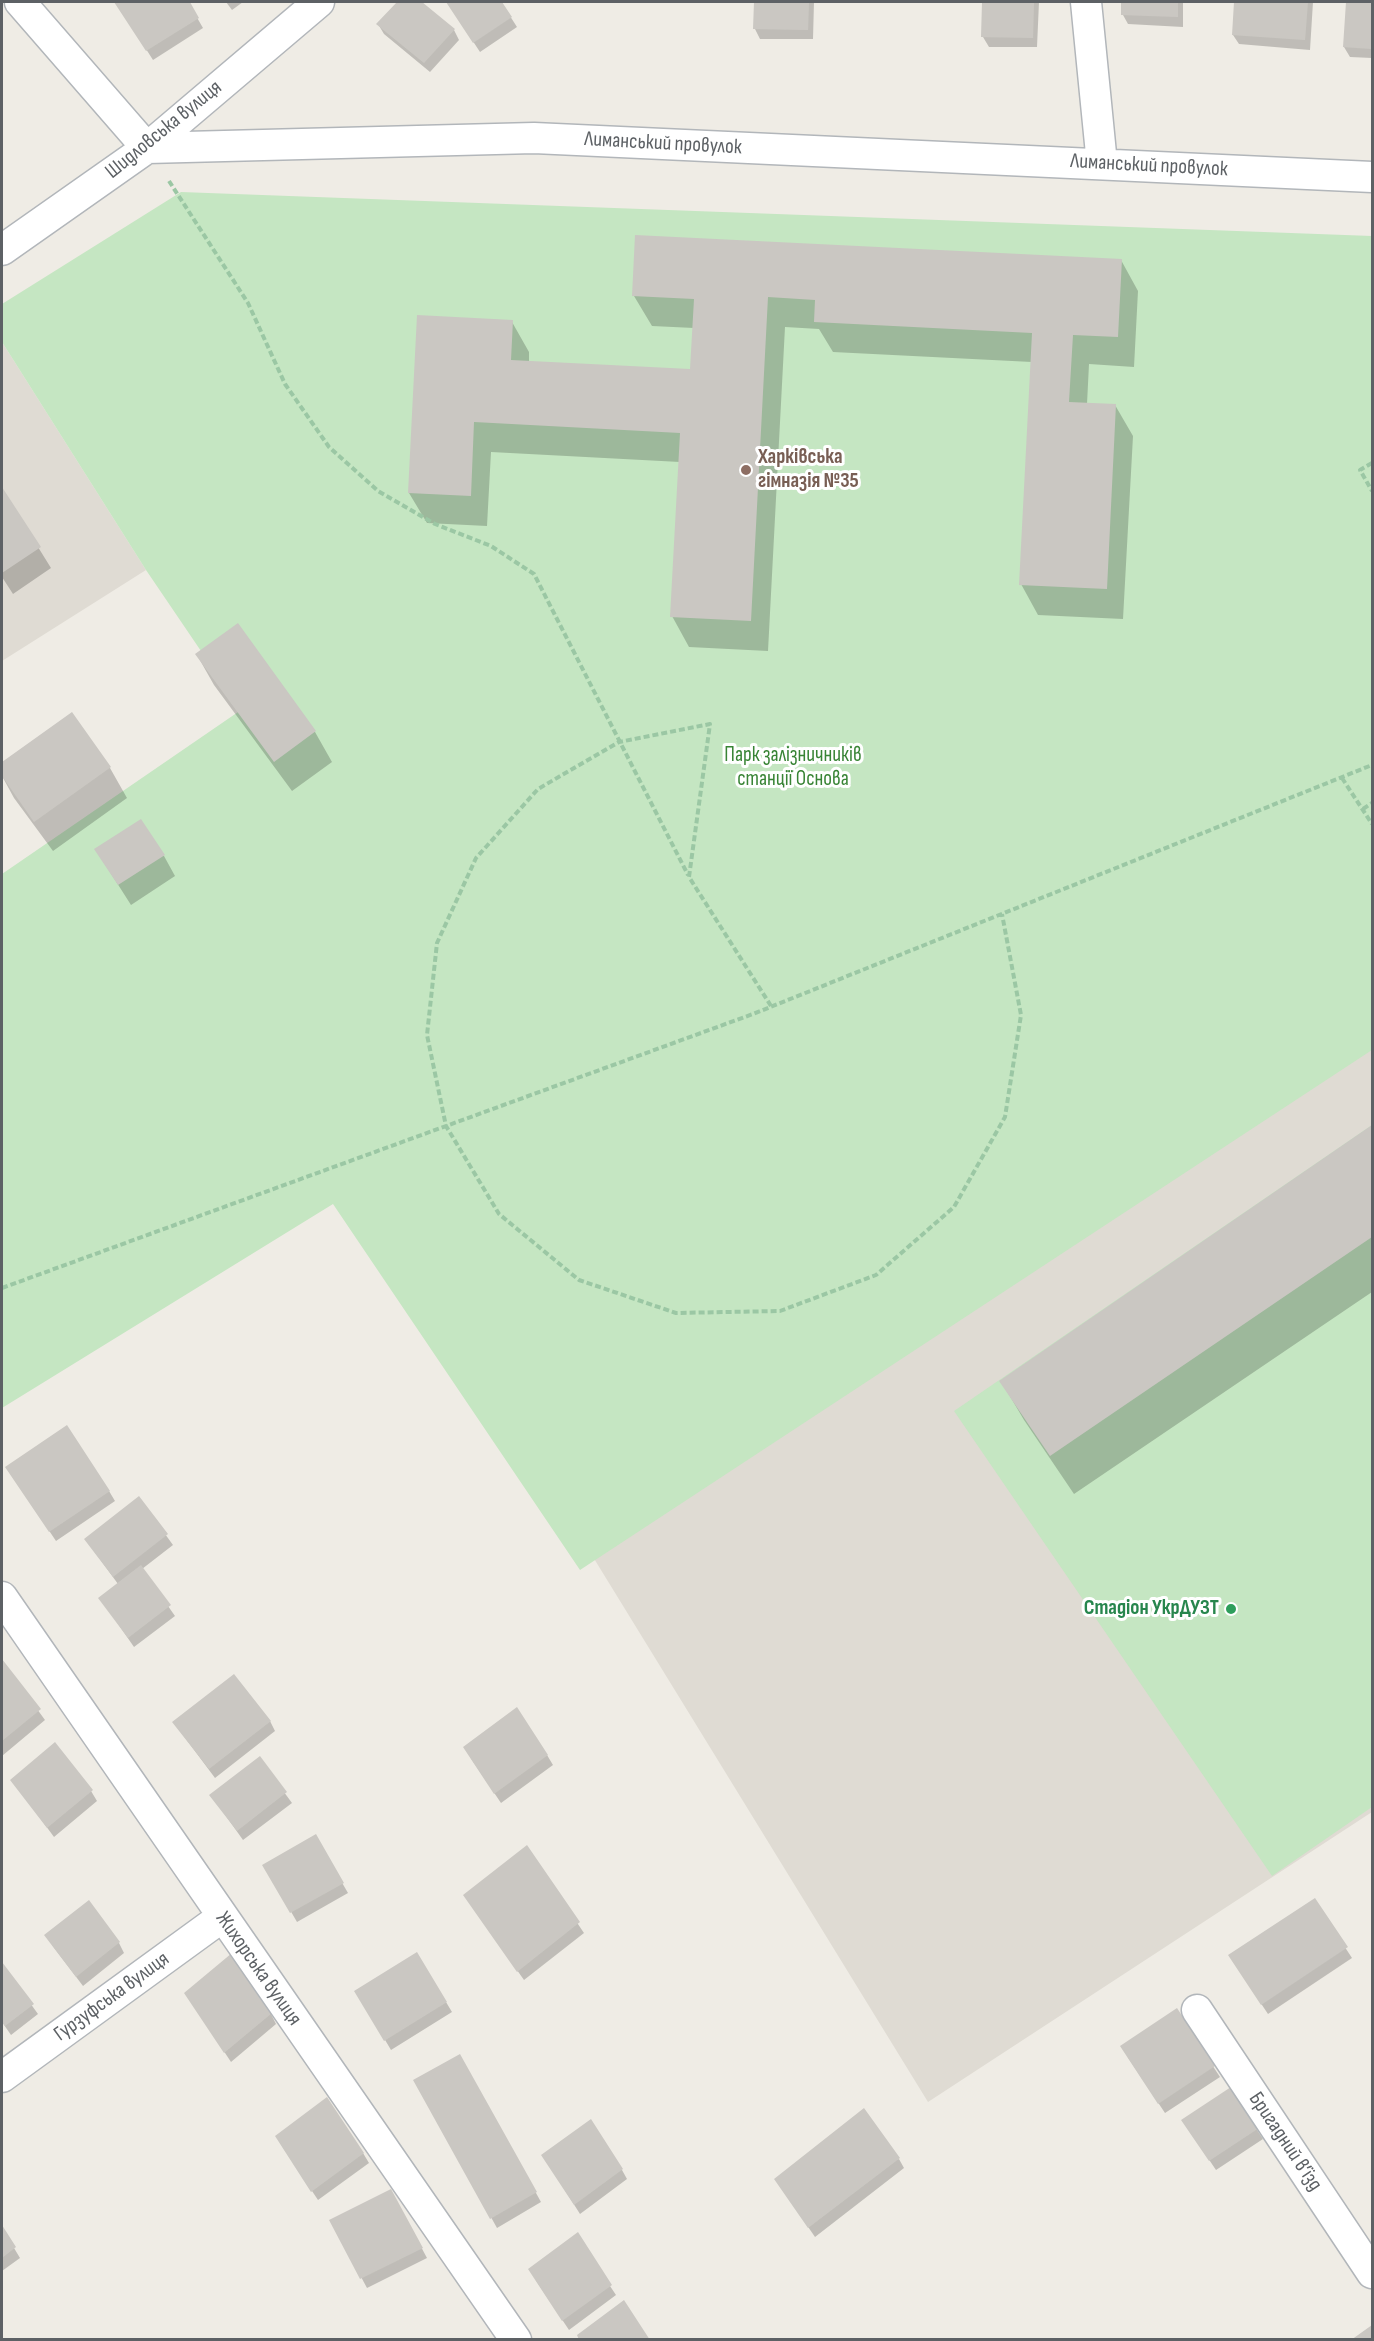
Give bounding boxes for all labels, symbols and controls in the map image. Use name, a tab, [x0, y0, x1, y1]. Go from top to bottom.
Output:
street label: Шидловська вулиця	[101, 75, 227, 185]
street label: Лиманський провулок	[584, 127, 742, 161]
street label: Лиманський провулок	[1070, 149, 1228, 183]
place label: Харківська гімназія №35	[758, 445, 859, 495]
marker: Харківська гімназія №35	[739, 463, 753, 477]
park label: Парк залізничників станції Основа	[724, 743, 862, 793]
place label: Стадіон УкрДУЗТ	[1084, 1596, 1219, 1622]
marker: Стадіон УкрДУЗТ	[1224, 1602, 1238, 1616]
street label: Жихорська вулиця	[209, 1907, 307, 2031]
street label: Гурзуфська вулиця	[50, 1947, 174, 2047]
street label: Бригадний в’їзд	[1243, 2088, 1327, 2196]

